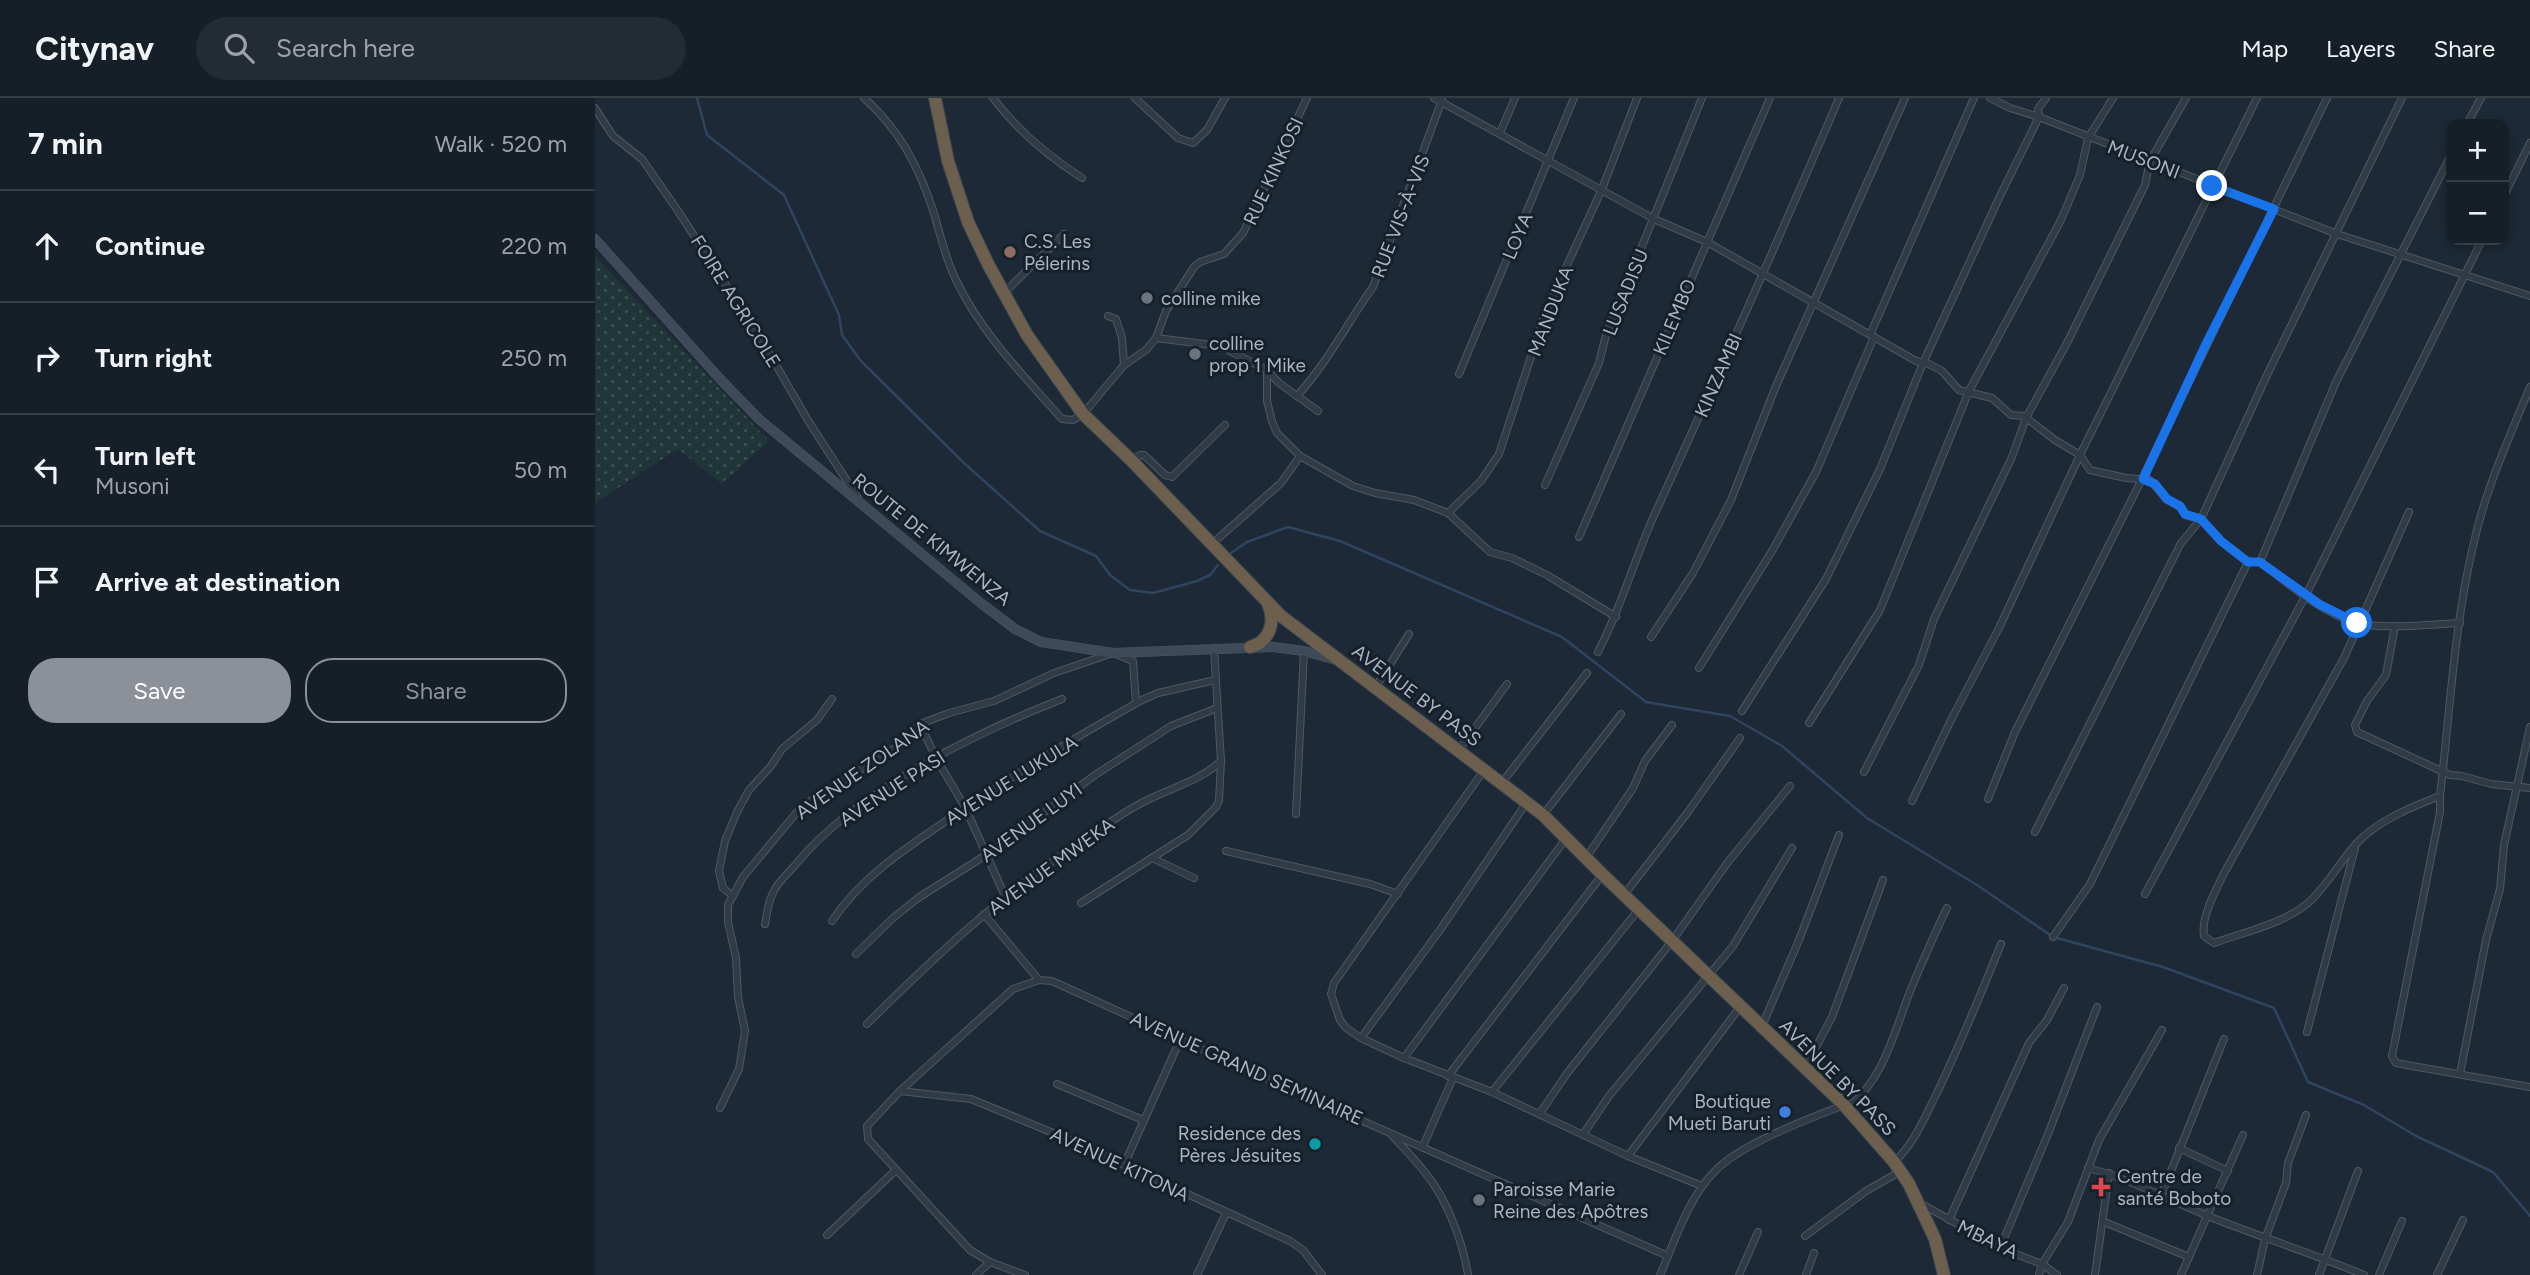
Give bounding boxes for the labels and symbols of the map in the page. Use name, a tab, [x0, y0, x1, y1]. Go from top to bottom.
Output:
street label: RUE KINKOSI	[1239, 114, 1308, 229]
street label: MUSONI	[2104, 135, 2183, 184]
street label: RUE VIS-À-VIS	[1366, 151, 1434, 281]
route end	[2196, 170, 2227, 201]
street label: LOYA	[1497, 209, 1538, 263]
place label: C.S. Les Pélerins	[1024, 230, 1091, 275]
street label: FOIRE AGRICOLE	[686, 231, 785, 372]
marker: C.S. Les Pélerins	[1002, 244, 1018, 260]
street label: LUSADISU	[1598, 246, 1653, 339]
street label: MANDUKA	[1523, 263, 1578, 359]
street label: KILEMBO	[1648, 276, 1701, 359]
place label: colline mike	[1161, 287, 1261, 310]
marker: colline mike	[1139, 290, 1155, 306]
street label: KINZAMBI	[1690, 330, 1747, 421]
place label: colline prop 1 Mike	[1209, 332, 1306, 377]
marker: colline prop 1 Mike	[1187, 346, 1203, 362]
street label: ROUTE DE KIMWENZA	[848, 468, 1016, 611]
route start	[2341, 607, 2372, 638]
street label: AVENUE BY PASS	[1348, 639, 1486, 751]
street label: AVENUE ZOLANA	[791, 715, 934, 824]
street label: AVENUE LUKULA	[941, 730, 1082, 830]
street label: AVENUE PASI	[835, 746, 949, 831]
street label: AVENUE LUYI	[976, 778, 1087, 867]
street label: AVENUE MWEKA	[984, 813, 1119, 920]
street label: AVENUE GRAND SEMINAIRE	[1127, 1007, 1367, 1130]
street label: AVENUE BY PASS	[1775, 1014, 1901, 1140]
place label: Boutique Mueti Baruti	[1668, 1090, 1771, 1135]
marker: Boutique Mueti Baruti	[1777, 1104, 1793, 1120]
street label: AVENUE KITONA	[1047, 1122, 1193, 1207]
place label: Residence des Pères Jésuites	[1178, 1122, 1301, 1167]
marker: Residence des Pères Jésuites	[1307, 1136, 1323, 1152]
place label: Centre de santé Boboto	[2117, 1165, 2231, 1210]
marker: Centre de santé Boboto	[2091, 1177, 2111, 1197]
place label: Paroisse Marie Reine des Apôtres	[1493, 1178, 1648, 1223]
marker: Paroisse Marie Reine des Apôtres	[1471, 1192, 1487, 1208]
street label: MBAYA	[1954, 1215, 2022, 1264]

